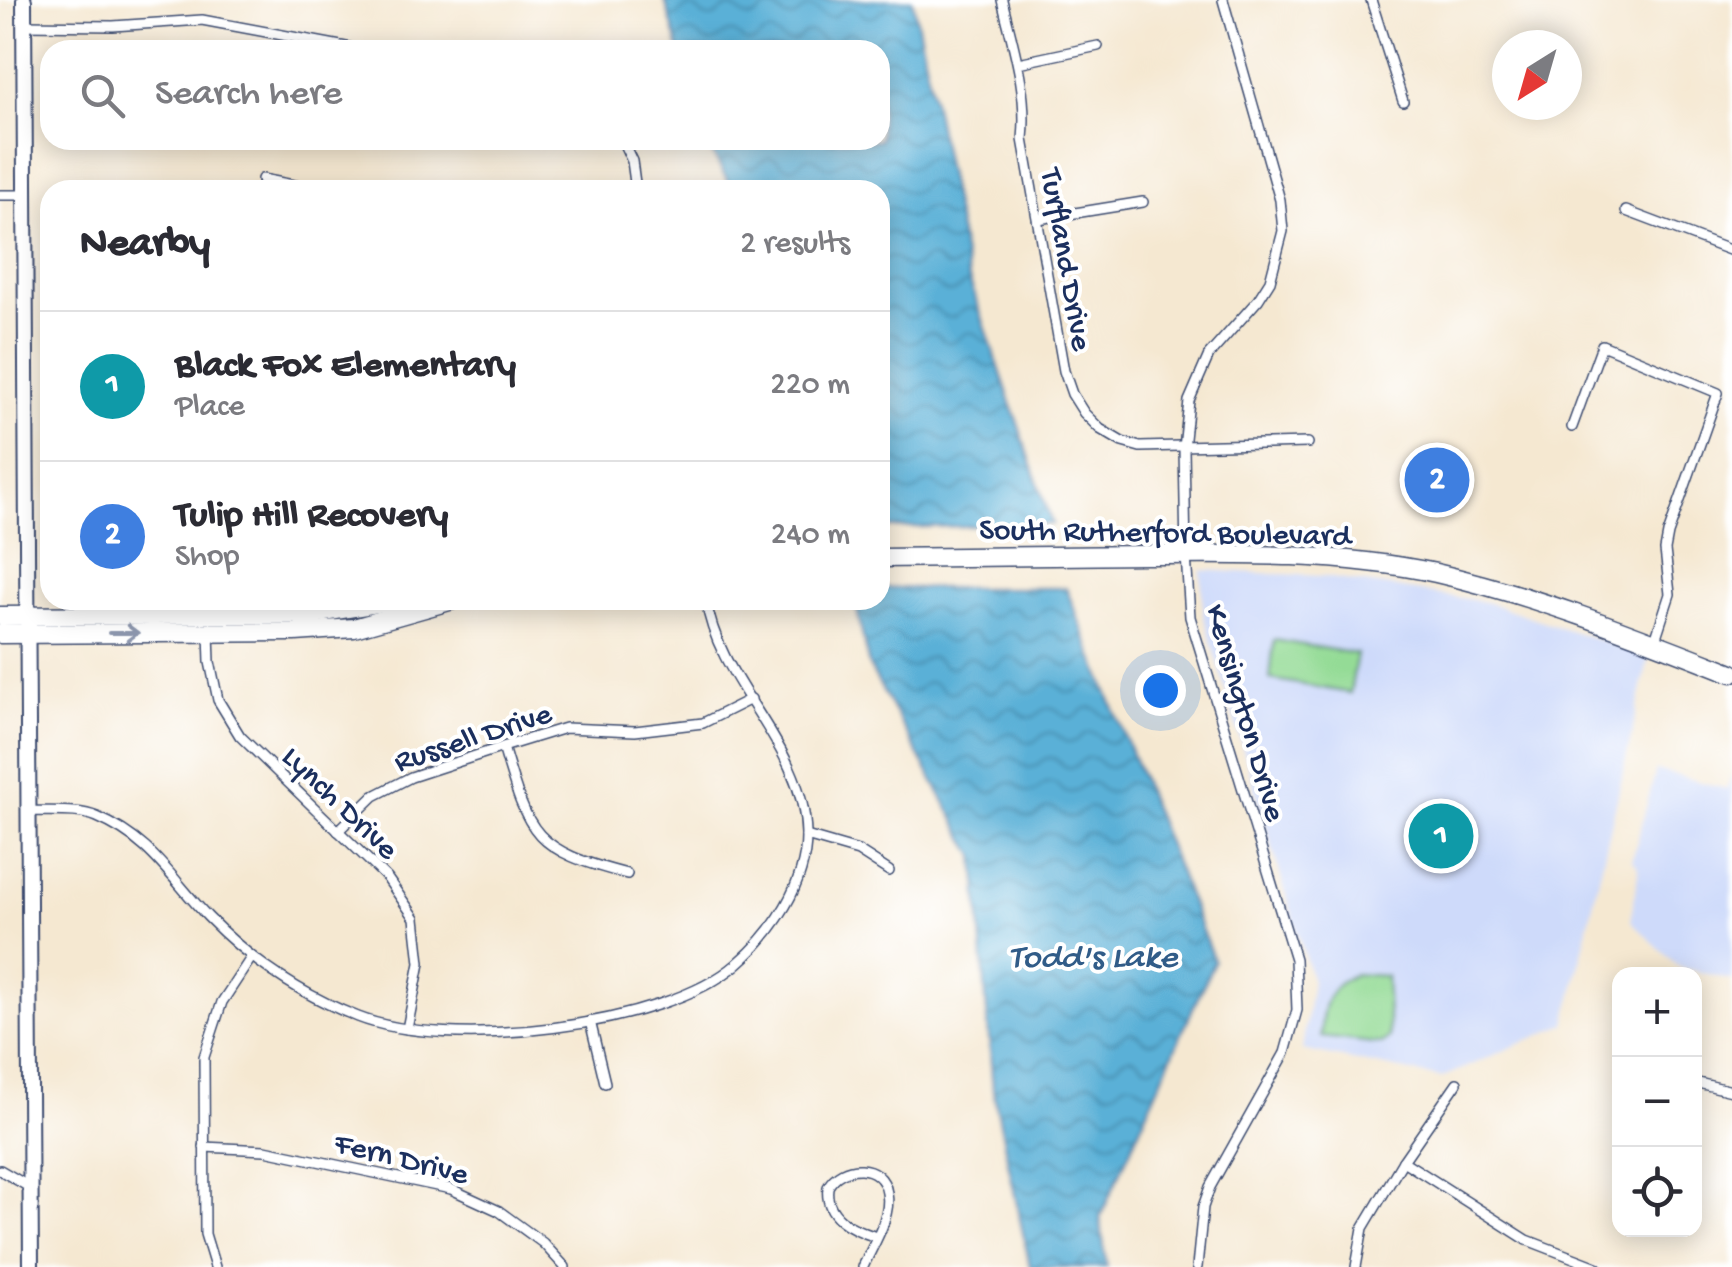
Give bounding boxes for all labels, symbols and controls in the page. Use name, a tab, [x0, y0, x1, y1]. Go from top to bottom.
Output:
north arrow	[1492, 30, 1582, 120]
search box	[40, 40, 890, 150]
icon: search	[75, 68, 130, 123]
text: Search here	[155, 73, 342, 117]
street label: Turfland Drive	[1029, 164, 1099, 355]
text: Nearby	[80, 221, 210, 270]
text: 2 results	[740, 226, 850, 264]
text: Black Fox Elementary	[175, 345, 516, 389]
text: 1	[106, 367, 119, 405]
text: 220 m	[770, 367, 850, 405]
text: Place	[175, 389, 245, 427]
pin: 2	[1404, 442, 1470, 518]
text: Tulip Hill Recovery	[175, 495, 448, 539]
street label: South Rutherford Boulevard	[979, 513, 1353, 557]
text: 2	[105, 517, 120, 555]
text: 240 m	[771, 517, 850, 555]
text: Shop	[175, 539, 239, 577]
street label: Kensington Drive	[1194, 601, 1292, 827]
one-way arrow	[108, 624, 140, 642]
your location	[1135, 665, 1186, 716]
street label: Russell Drive	[390, 696, 558, 783]
street label: Lynch Drive	[272, 740, 405, 870]
pin: 1	[1408, 798, 1474, 874]
water label: Todd's Lake	[1009, 939, 1179, 980]
map controls	[1612, 967, 1702, 1237]
button: +	[1612, 967, 1702, 1057]
button: −	[1612, 1057, 1702, 1147]
street label: Fern Drive	[329, 1126, 472, 1196]
button: locate	[1612, 1147, 1702, 1237]

